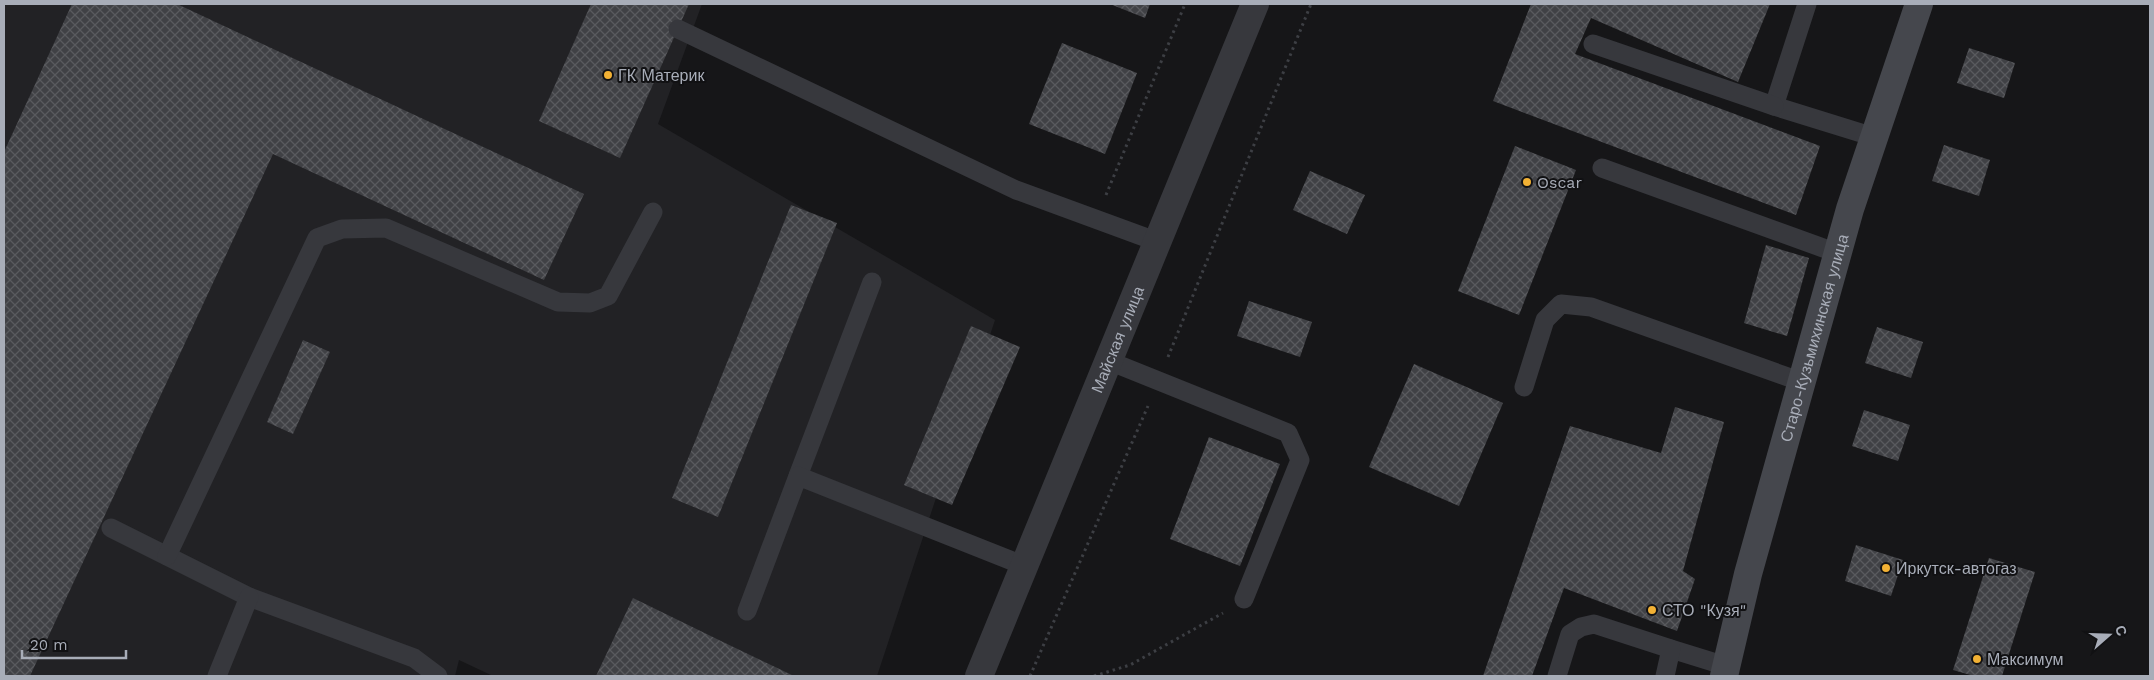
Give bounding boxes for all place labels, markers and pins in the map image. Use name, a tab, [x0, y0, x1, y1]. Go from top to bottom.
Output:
place label: ГК Материк	[618, 66, 705, 85]
marker: ГК Материк	[602, 69, 614, 81]
place label: Oscar	[1537, 173, 1582, 192]
marker: Oscar	[1521, 176, 1533, 188]
place label: Иркутск-автогаз	[1896, 559, 2017, 578]
marker: Иркутск-автогаз	[1880, 562, 1892, 574]
place label: СТО "Кузя"	[1662, 601, 1746, 620]
marker: СТО "Кузя"	[1646, 604, 1658, 616]
place label: Максимум	[1987, 650, 2064, 669]
marker: Максимум	[1971, 653, 1983, 665]

